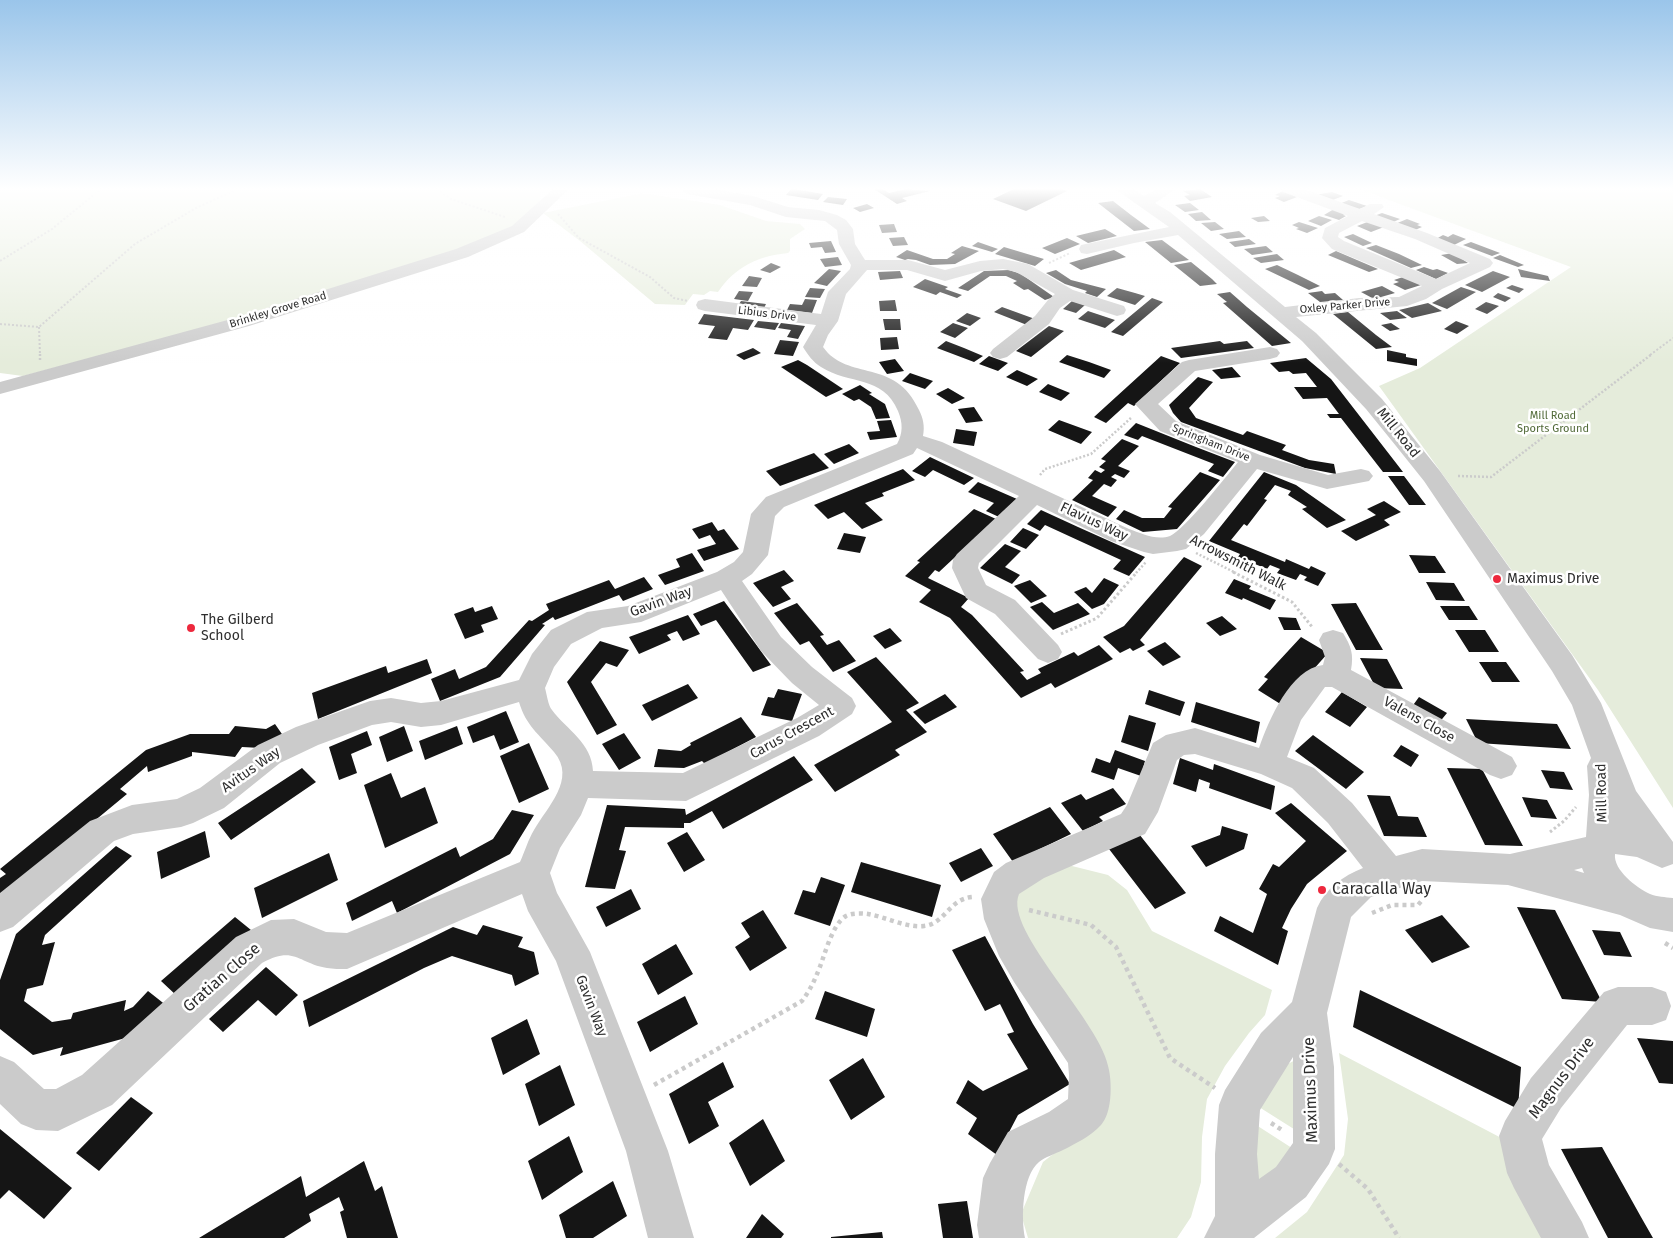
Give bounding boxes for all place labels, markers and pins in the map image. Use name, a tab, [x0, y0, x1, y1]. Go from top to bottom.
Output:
place label: Maximus Drive	[1507, 571, 1599, 587]
marker: Maximus Drive	[1491, 573, 1503, 585]
place label: The Gilberd School	[201, 612, 274, 644]
marker: The Gilberd School	[185, 622, 197, 634]
place label: Caracalla Way	[1332, 880, 1431, 900]
marker: Caracalla Way	[1316, 884, 1328, 896]

